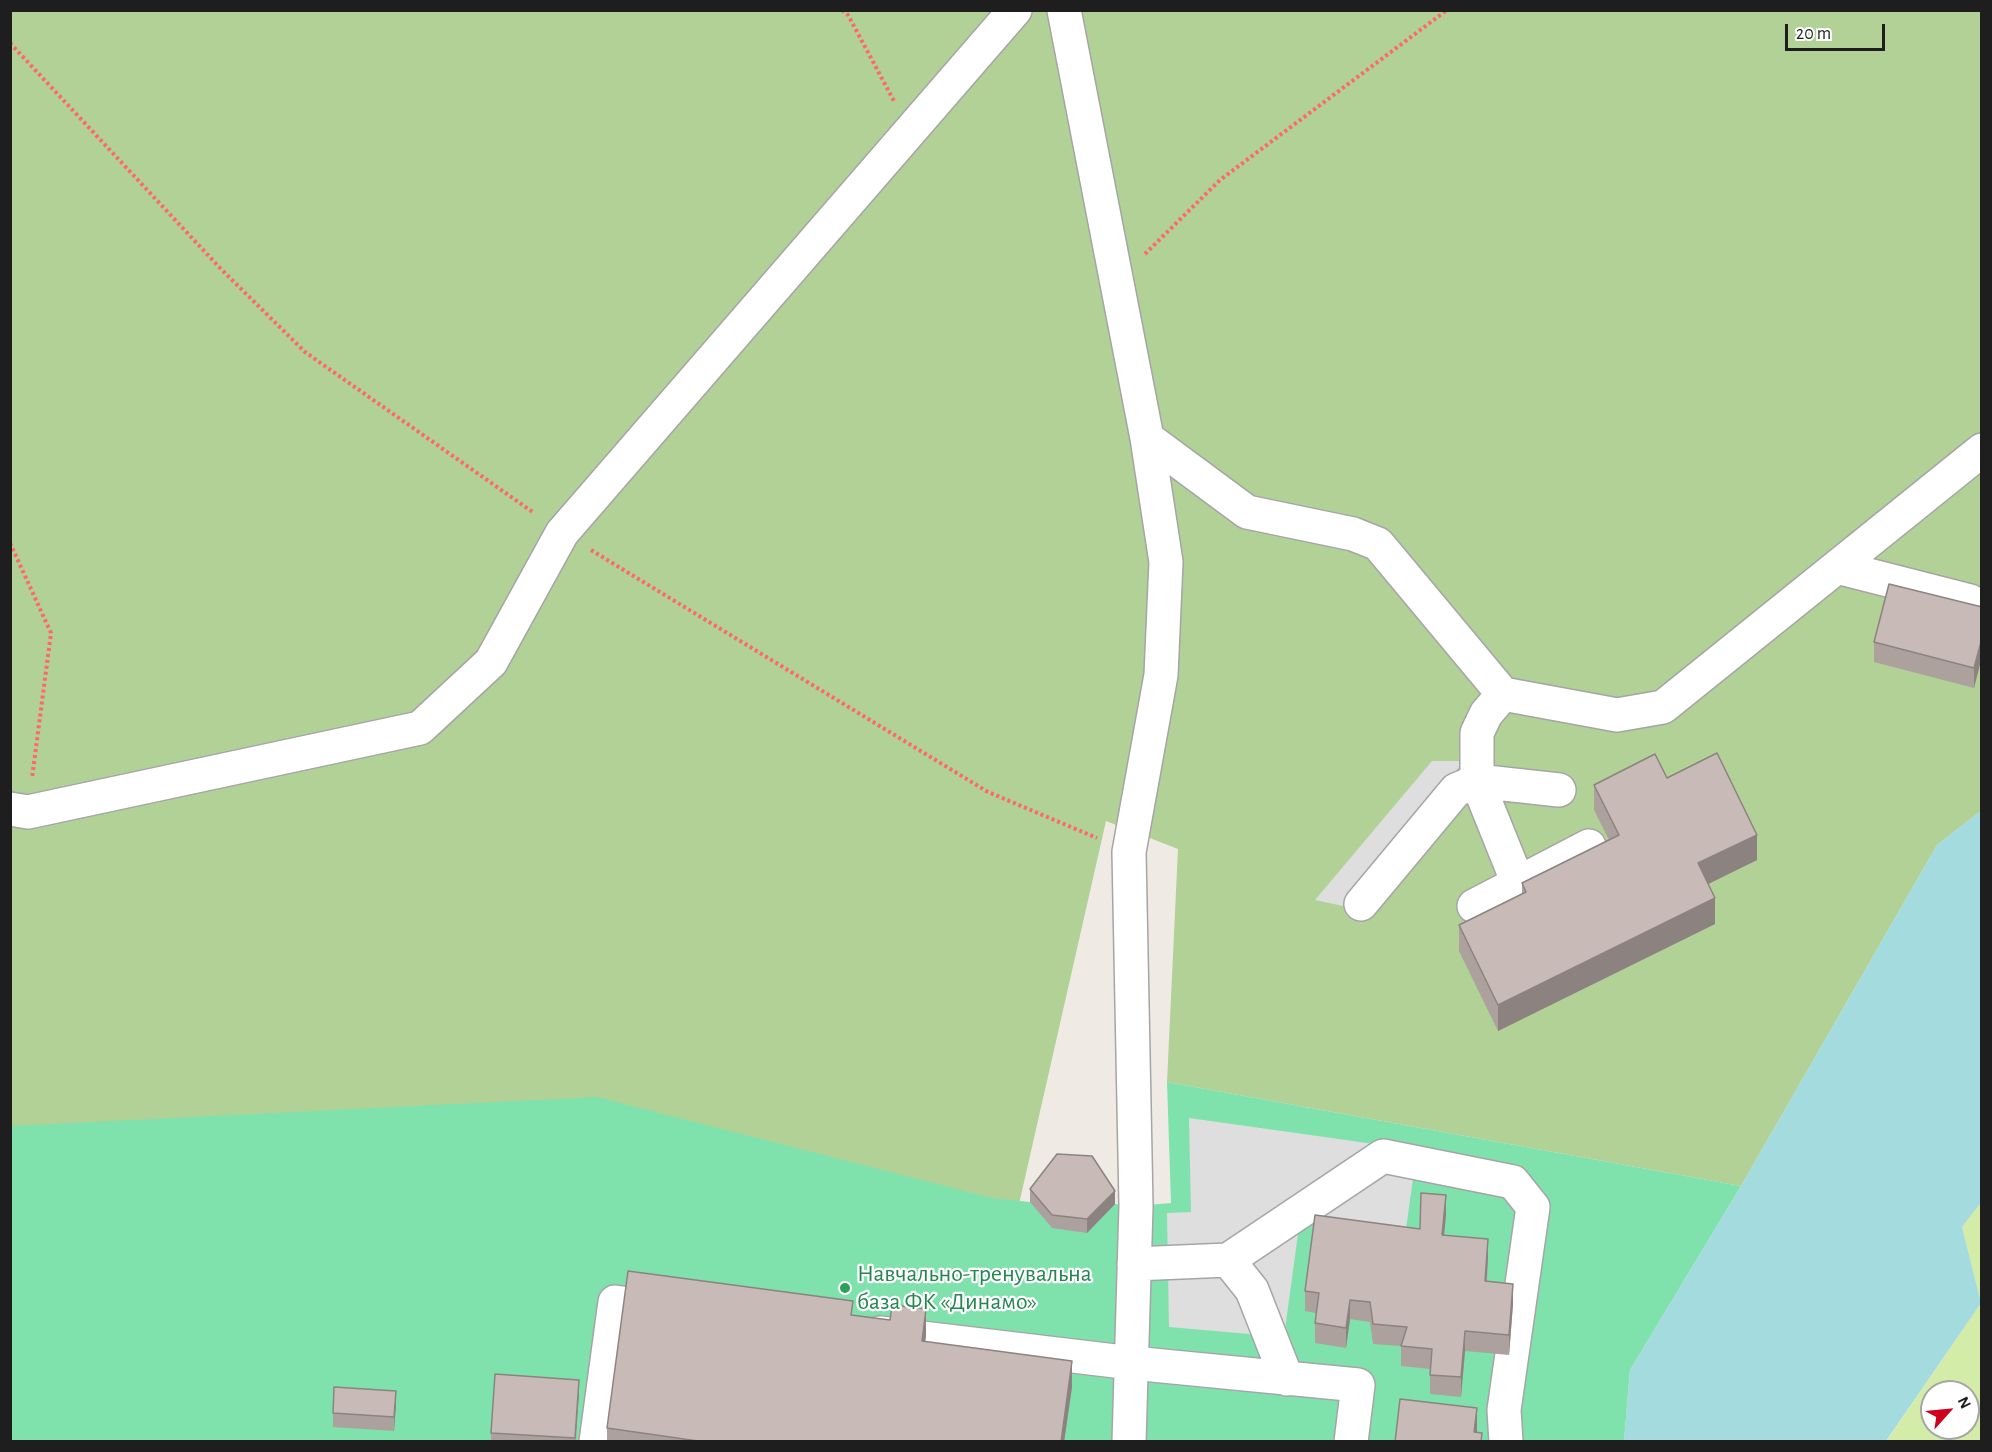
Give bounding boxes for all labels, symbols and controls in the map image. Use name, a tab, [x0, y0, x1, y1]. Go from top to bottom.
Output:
scale bar	[1788, 12, 1888, 50]
text: 20 m	[1796, 25, 1831, 43]
place label: Навчально-тренувальна база ФК «Динамо»	[857, 1260, 1092, 1316]
marker: Навчально-тренувальна база ФК «Динамо»	[838, 1281, 852, 1295]
north arrow	[1920, 1380, 1980, 1440]
text: N	[1955, 1394, 1974, 1411]

